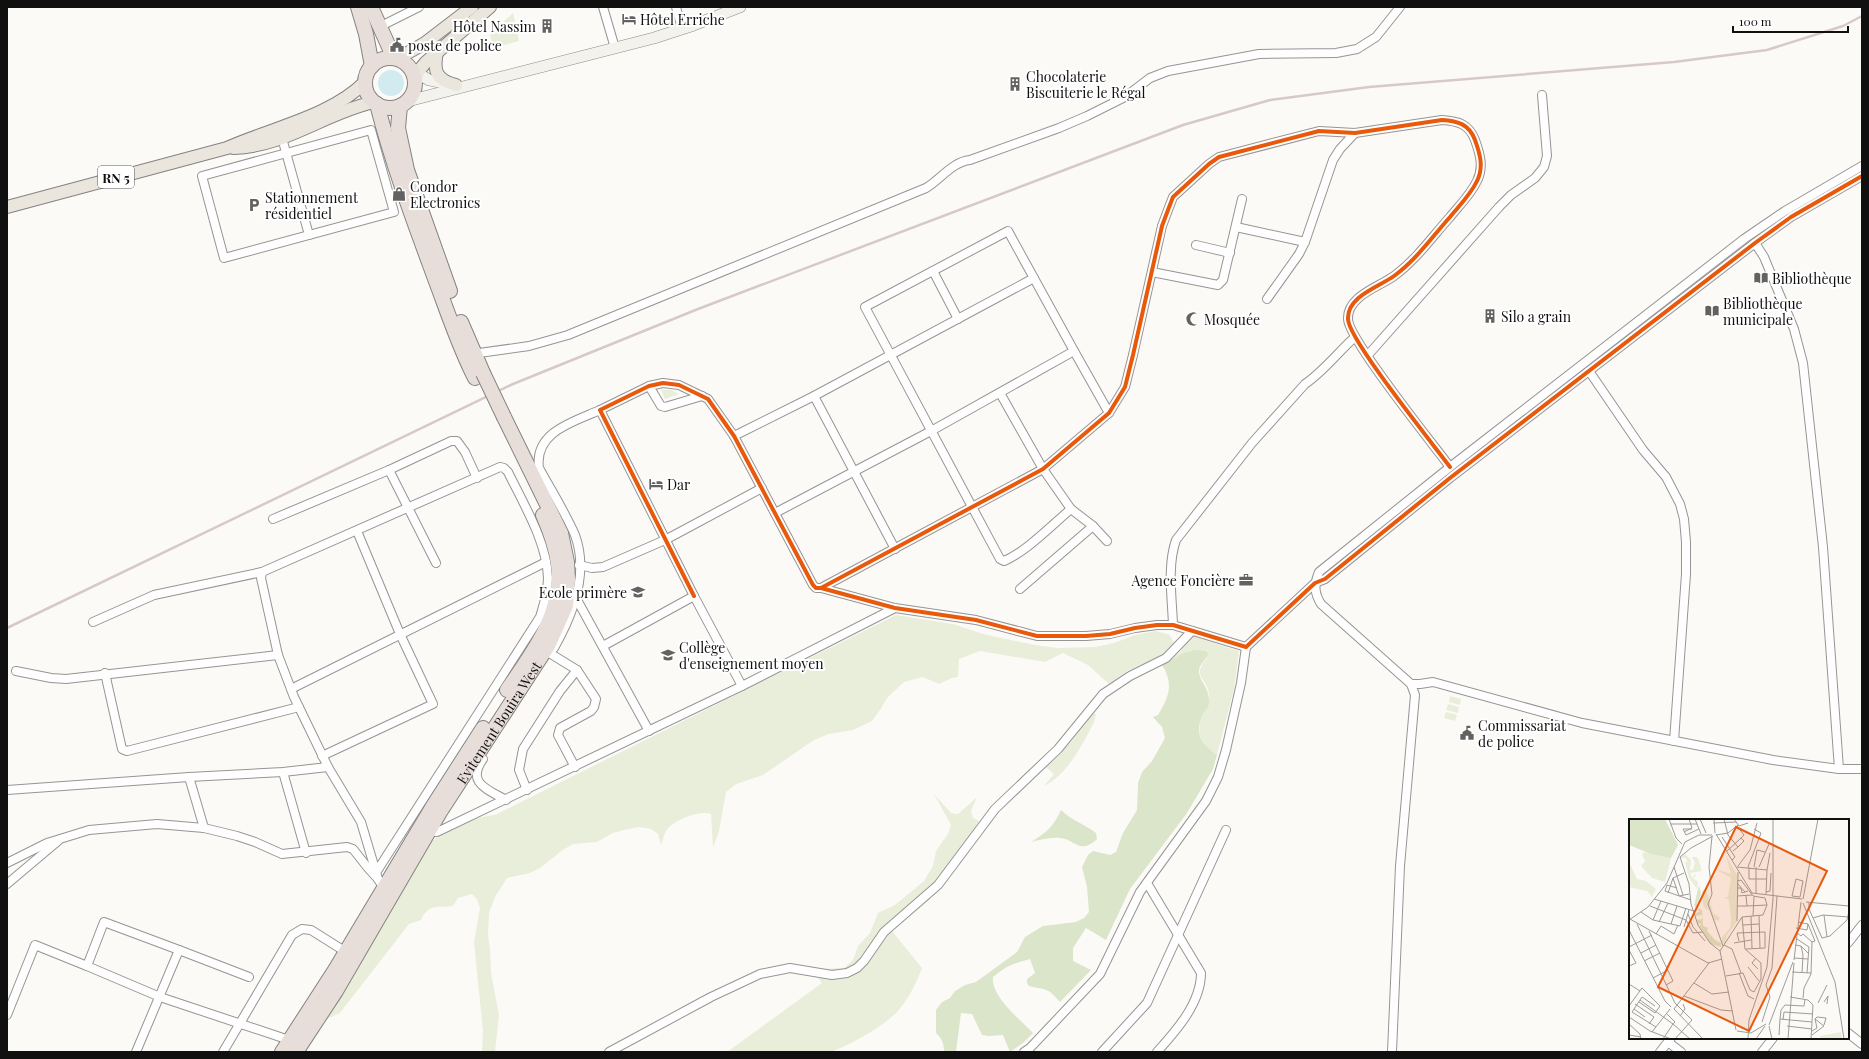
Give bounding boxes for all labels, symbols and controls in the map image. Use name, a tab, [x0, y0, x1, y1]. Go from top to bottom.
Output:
scale bar	[1733, 8, 1848, 34]
place label: Hôtel Erriche	[640, 10, 725, 29]
hotel icon: Hôtel Erriche	[621, 11, 637, 27]
text: 100 m	[1739, 13, 1772, 29]
place label: Hôtel Nassim	[453, 17, 537, 36]
building icon: Hôtel Nassim	[539, 18, 555, 34]
place label: poste de police	[408, 36, 502, 55]
public building icon: poste de police	[389, 37, 405, 53]
place label: Chocolaterie Biscuiterie le Régal	[1026, 67, 1145, 102]
building icon: Chocolaterie Biscuiterie le Régal	[1007, 76, 1023, 92]
road number: RN 5	[98, 166, 134, 188]
place label: Condor Electronics	[410, 177, 480, 212]
shop icon: Condor Electronics	[391, 186, 407, 202]
place label: Stationnement résidentiel	[265, 188, 359, 223]
parking icon: Stationnement résidentiel	[246, 197, 262, 213]
place label: Bibliothèque	[1772, 269, 1852, 288]
library icon: Bibliothèque	[1753, 270, 1769, 286]
place label: Bibliothèque municipale	[1723, 294, 1803, 329]
library icon: Bibliothèque municipale	[1704, 303, 1720, 319]
place label: Silo a grain	[1501, 307, 1572, 326]
building icon: Silo a grain	[1482, 308, 1498, 324]
place label: Mosquée	[1204, 310, 1260, 329]
mosque icon: Mosquée	[1185, 311, 1201, 327]
place label: Dar	[667, 475, 691, 494]
hotel icon: Dar	[648, 476, 664, 492]
place label: Agence Foncière	[1130, 571, 1235, 590]
office icon: Agence Foncière	[1238, 572, 1254, 588]
place label: Ecole primère	[539, 583, 627, 602]
school or university icon: Ecole primère	[630, 584, 646, 600]
place label: Collège d'enseignement moyen	[679, 638, 824, 673]
school or university icon: Collège d'enseignement moyen	[660, 647, 676, 663]
street label: Evitement Bouira West	[452, 657, 546, 787]
place label: Commissariat de police	[1478, 716, 1567, 751]
public building icon: Commissariat de police	[1459, 725, 1475, 741]
inset map	[1629, 819, 1849, 1039]

